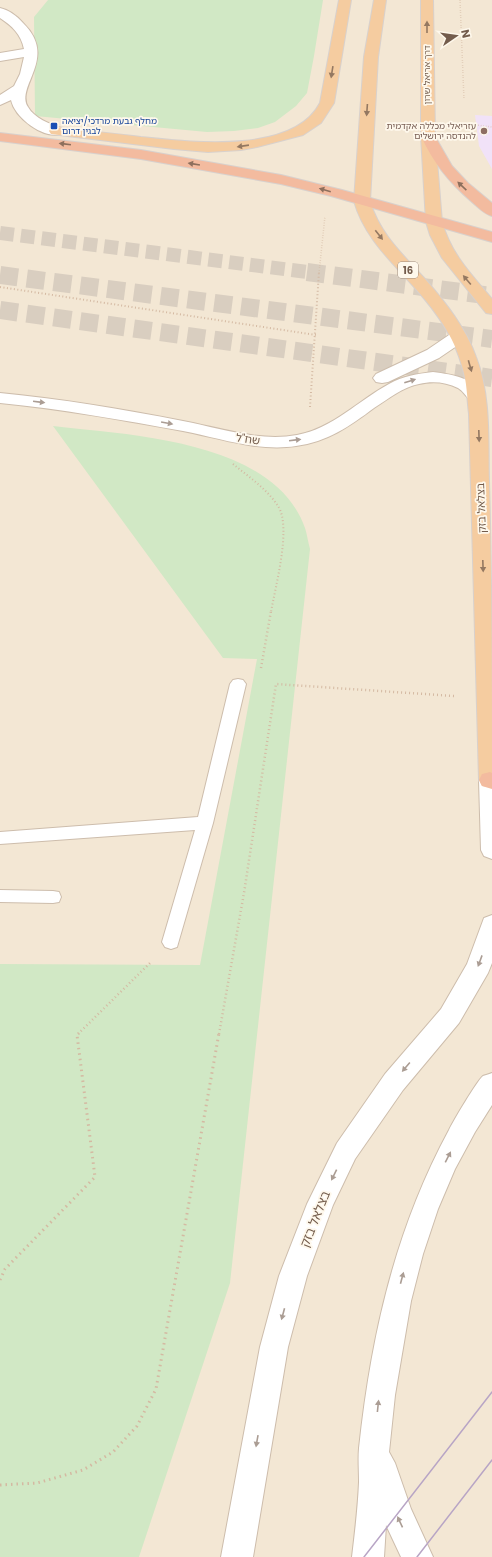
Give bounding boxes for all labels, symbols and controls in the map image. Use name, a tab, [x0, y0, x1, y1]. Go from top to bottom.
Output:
north arrow	[436, 16, 476, 56]
one-way arrow	[424, 20, 430, 33]
text: N	[457, 28, 474, 40]
street label: דרך אריאל שרון	[421, 45, 433, 105]
one-way arrow	[329, 66, 335, 78]
one-way arrow	[364, 104, 371, 116]
place label: מחלף גבעת מרדכי/יציאה לבגין דרום	[62, 115, 157, 137]
place label: עזריאלי מכללה אקדמית להנדסה ירושלים	[387, 120, 476, 142]
marker: מחלף גבעת מרדכי/יציאה לבגין דרום	[49, 121, 59, 131]
marker: עזריאלי מכללה אקדמית להנדסה ירושלים	[479, 126, 489, 136]
one-way arrow	[59, 141, 71, 148]
one-way arrow	[237, 143, 249, 149]
one-way arrow	[188, 160, 200, 166]
one-way arrow	[457, 181, 467, 190]
one-way arrow	[319, 187, 331, 193]
one-way arrow	[374, 230, 383, 241]
road number: 16	[398, 262, 418, 278]
one-way arrow	[462, 274, 471, 285]
one-way arrow	[467, 360, 473, 372]
one-way arrow	[404, 378, 416, 384]
one-way arrow	[33, 399, 45, 405]
one-way arrow	[161, 420, 173, 426]
street label: שח"ל	[235, 429, 261, 449]
one-way arrow	[475, 430, 482, 442]
one-way arrow	[289, 437, 301, 443]
street label: בצלאל בזק	[472, 482, 490, 534]
one-way arrow	[480, 560, 486, 573]
one-way arrow	[477, 956, 483, 968]
one-way arrow	[402, 1062, 411, 1073]
one-way arrow	[445, 1151, 451, 1163]
one-way arrow	[331, 1169, 337, 1181]
street label: בצלאל בזק	[295, 1188, 335, 1250]
one-way arrow	[399, 1272, 405, 1284]
one-way arrow	[280, 1308, 286, 1320]
one-way arrow	[375, 1400, 382, 1412]
one-way arrow	[254, 1435, 260, 1447]
one-way arrow	[397, 1515, 403, 1527]

